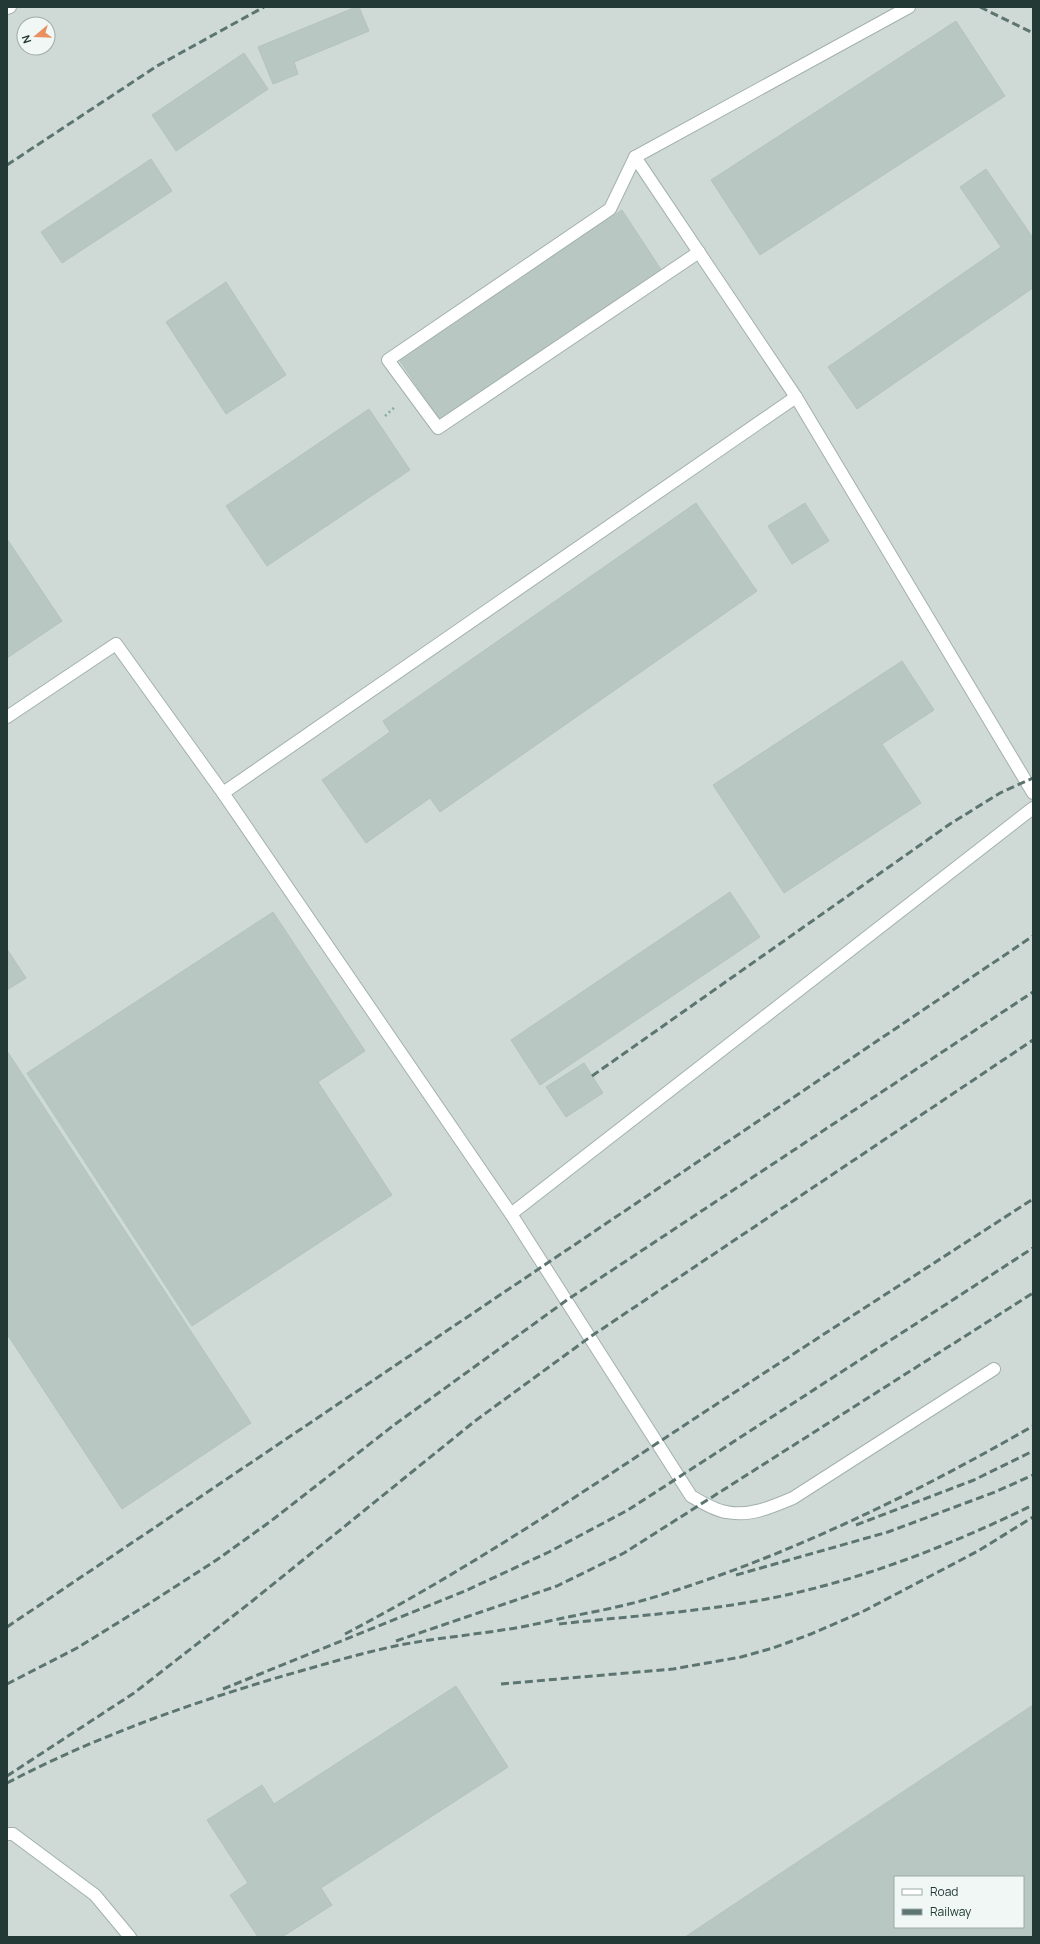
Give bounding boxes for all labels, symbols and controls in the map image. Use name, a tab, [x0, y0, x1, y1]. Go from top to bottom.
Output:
north arrow	[16, 16, 56, 56]
text: N	[18, 33, 34, 46]
legend	[894, 1876, 1024, 1928]
text: Road	[930, 1883, 958, 1900]
text: Railway	[930, 1903, 972, 1920]

